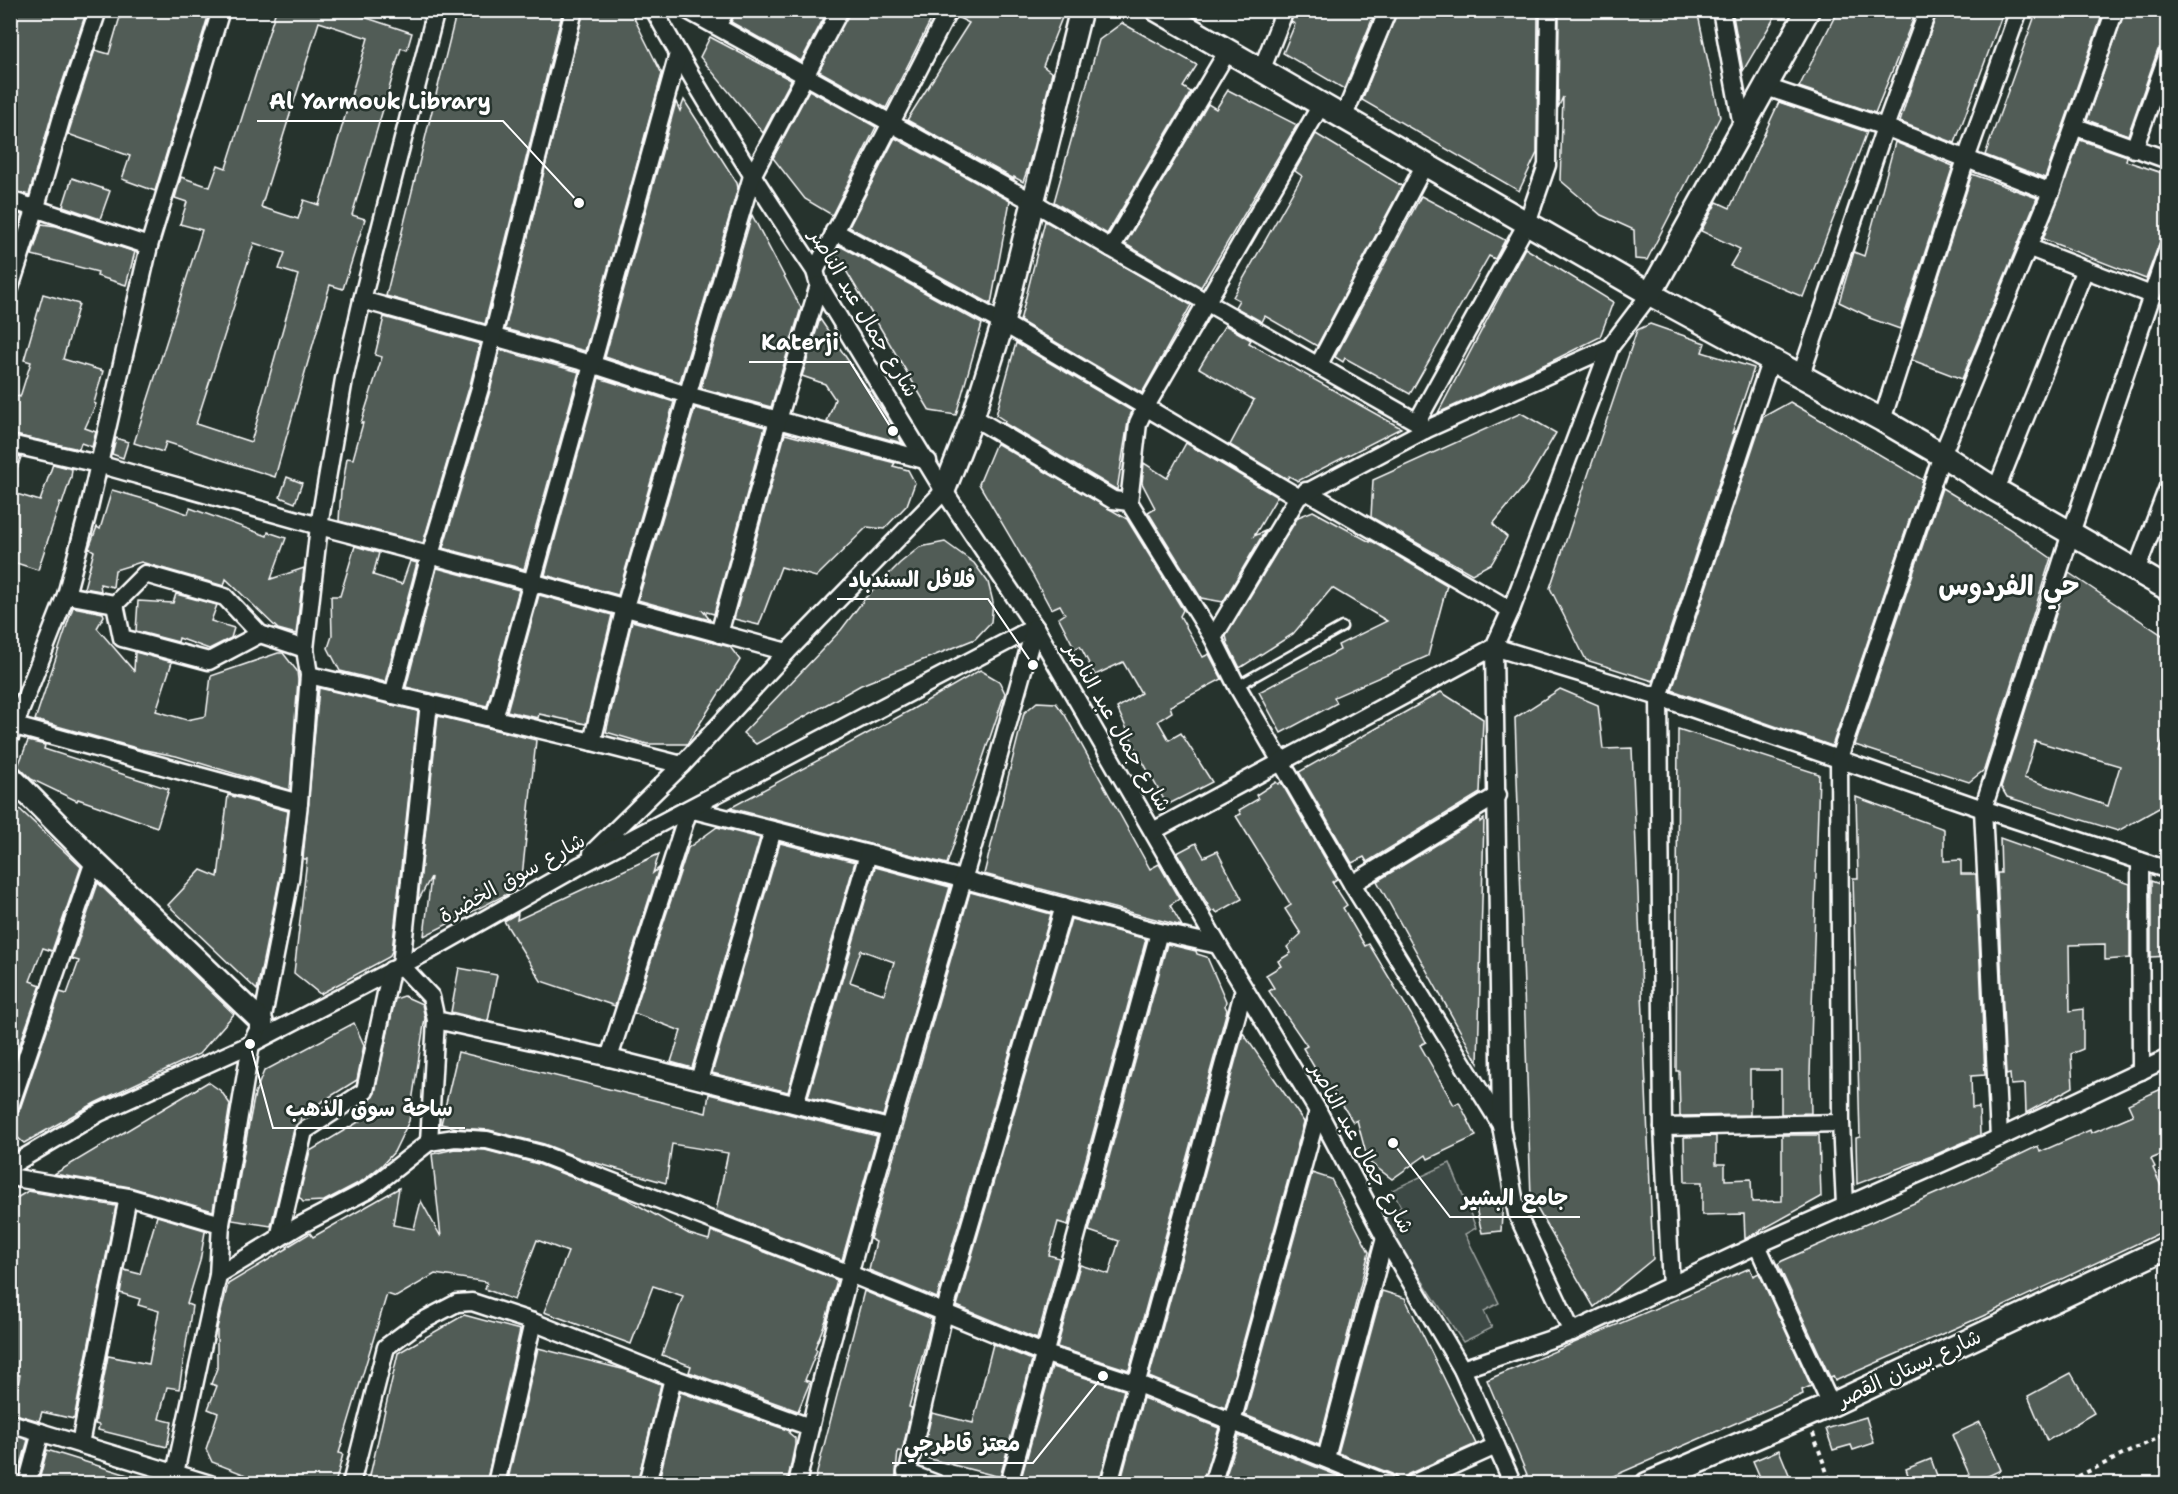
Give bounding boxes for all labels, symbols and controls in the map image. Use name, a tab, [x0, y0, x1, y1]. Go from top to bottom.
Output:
callout: Al Yarmouk Library	[257, 81, 503, 121]
text: Al Yarmouk Library	[269, 87, 491, 116]
street label: شارع جمال عبد الناصر	[801, 222, 925, 403]
callout: Katerji	[749, 322, 850, 362]
text: Katerji	[761, 328, 839, 357]
callout: فلافل السندباد	[837, 559, 988, 599]
text: فلافل السندباد	[849, 565, 975, 594]
district label: حي الفردوس	[1939, 567, 2079, 610]
street label: شارع جمال عبد الناصر	[1056, 635, 1178, 817]
street label: شارع سوق الخضرة	[434, 826, 591, 931]
street label: شارع جمال عبد الناصر	[1301, 1056, 1421, 1239]
callout: ساحة سوق الذهب	[273, 1088, 465, 1128]
text: ساحة سوق الذهب	[285, 1094, 453, 1123]
callout: جامع البشير	[1450, 1177, 1580, 1217]
text: جامع البشير	[1460, 1183, 1568, 1213]
street label: شارع بستان القصر	[1831, 1322, 1986, 1415]
callout: معتز قاطرجي	[892, 1423, 1033, 1463]
text: معتز قاطرجي	[904, 1429, 1020, 1463]

